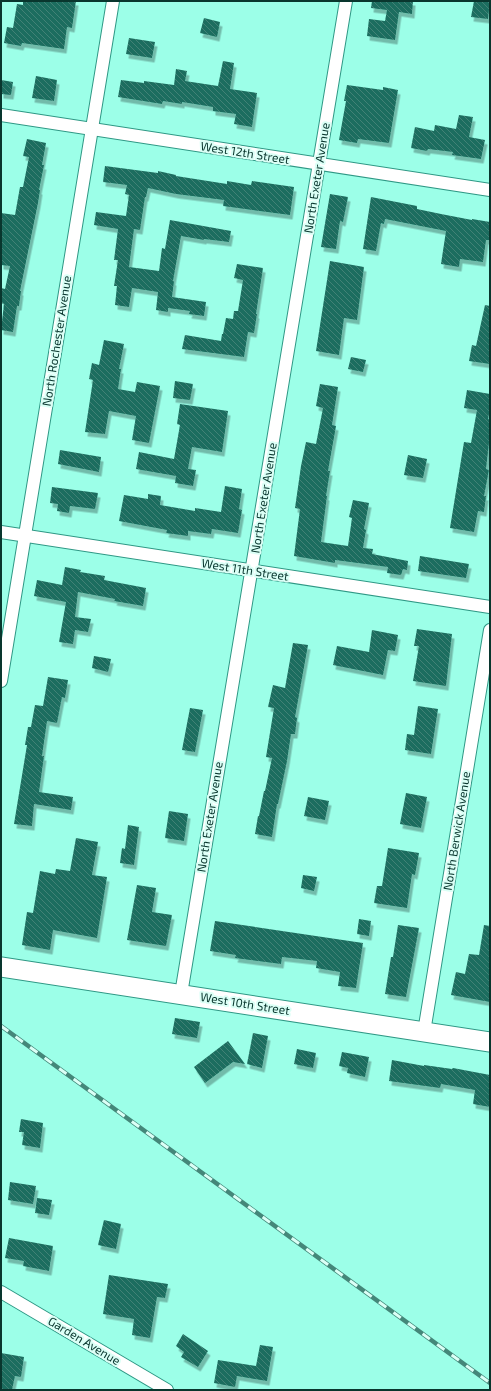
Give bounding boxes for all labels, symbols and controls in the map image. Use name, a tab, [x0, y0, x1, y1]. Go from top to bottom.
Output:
street label: North Exeter Avenue	[300, 122, 332, 234]
street label: West 12th Street	[200, 138, 291, 166]
street label: North Rochester Avenue	[39, 275, 73, 407]
street label: North Exeter Avenue	[247, 442, 279, 554]
street label: West 11th Street	[201, 555, 290, 583]
street label: North Exeter Avenue	[193, 761, 225, 873]
street label: North Berwick Avenue	[440, 770, 472, 891]
street label: West 10th Street	[199, 989, 291, 1017]
street label: Garden Avenue	[46, 1313, 123, 1367]

